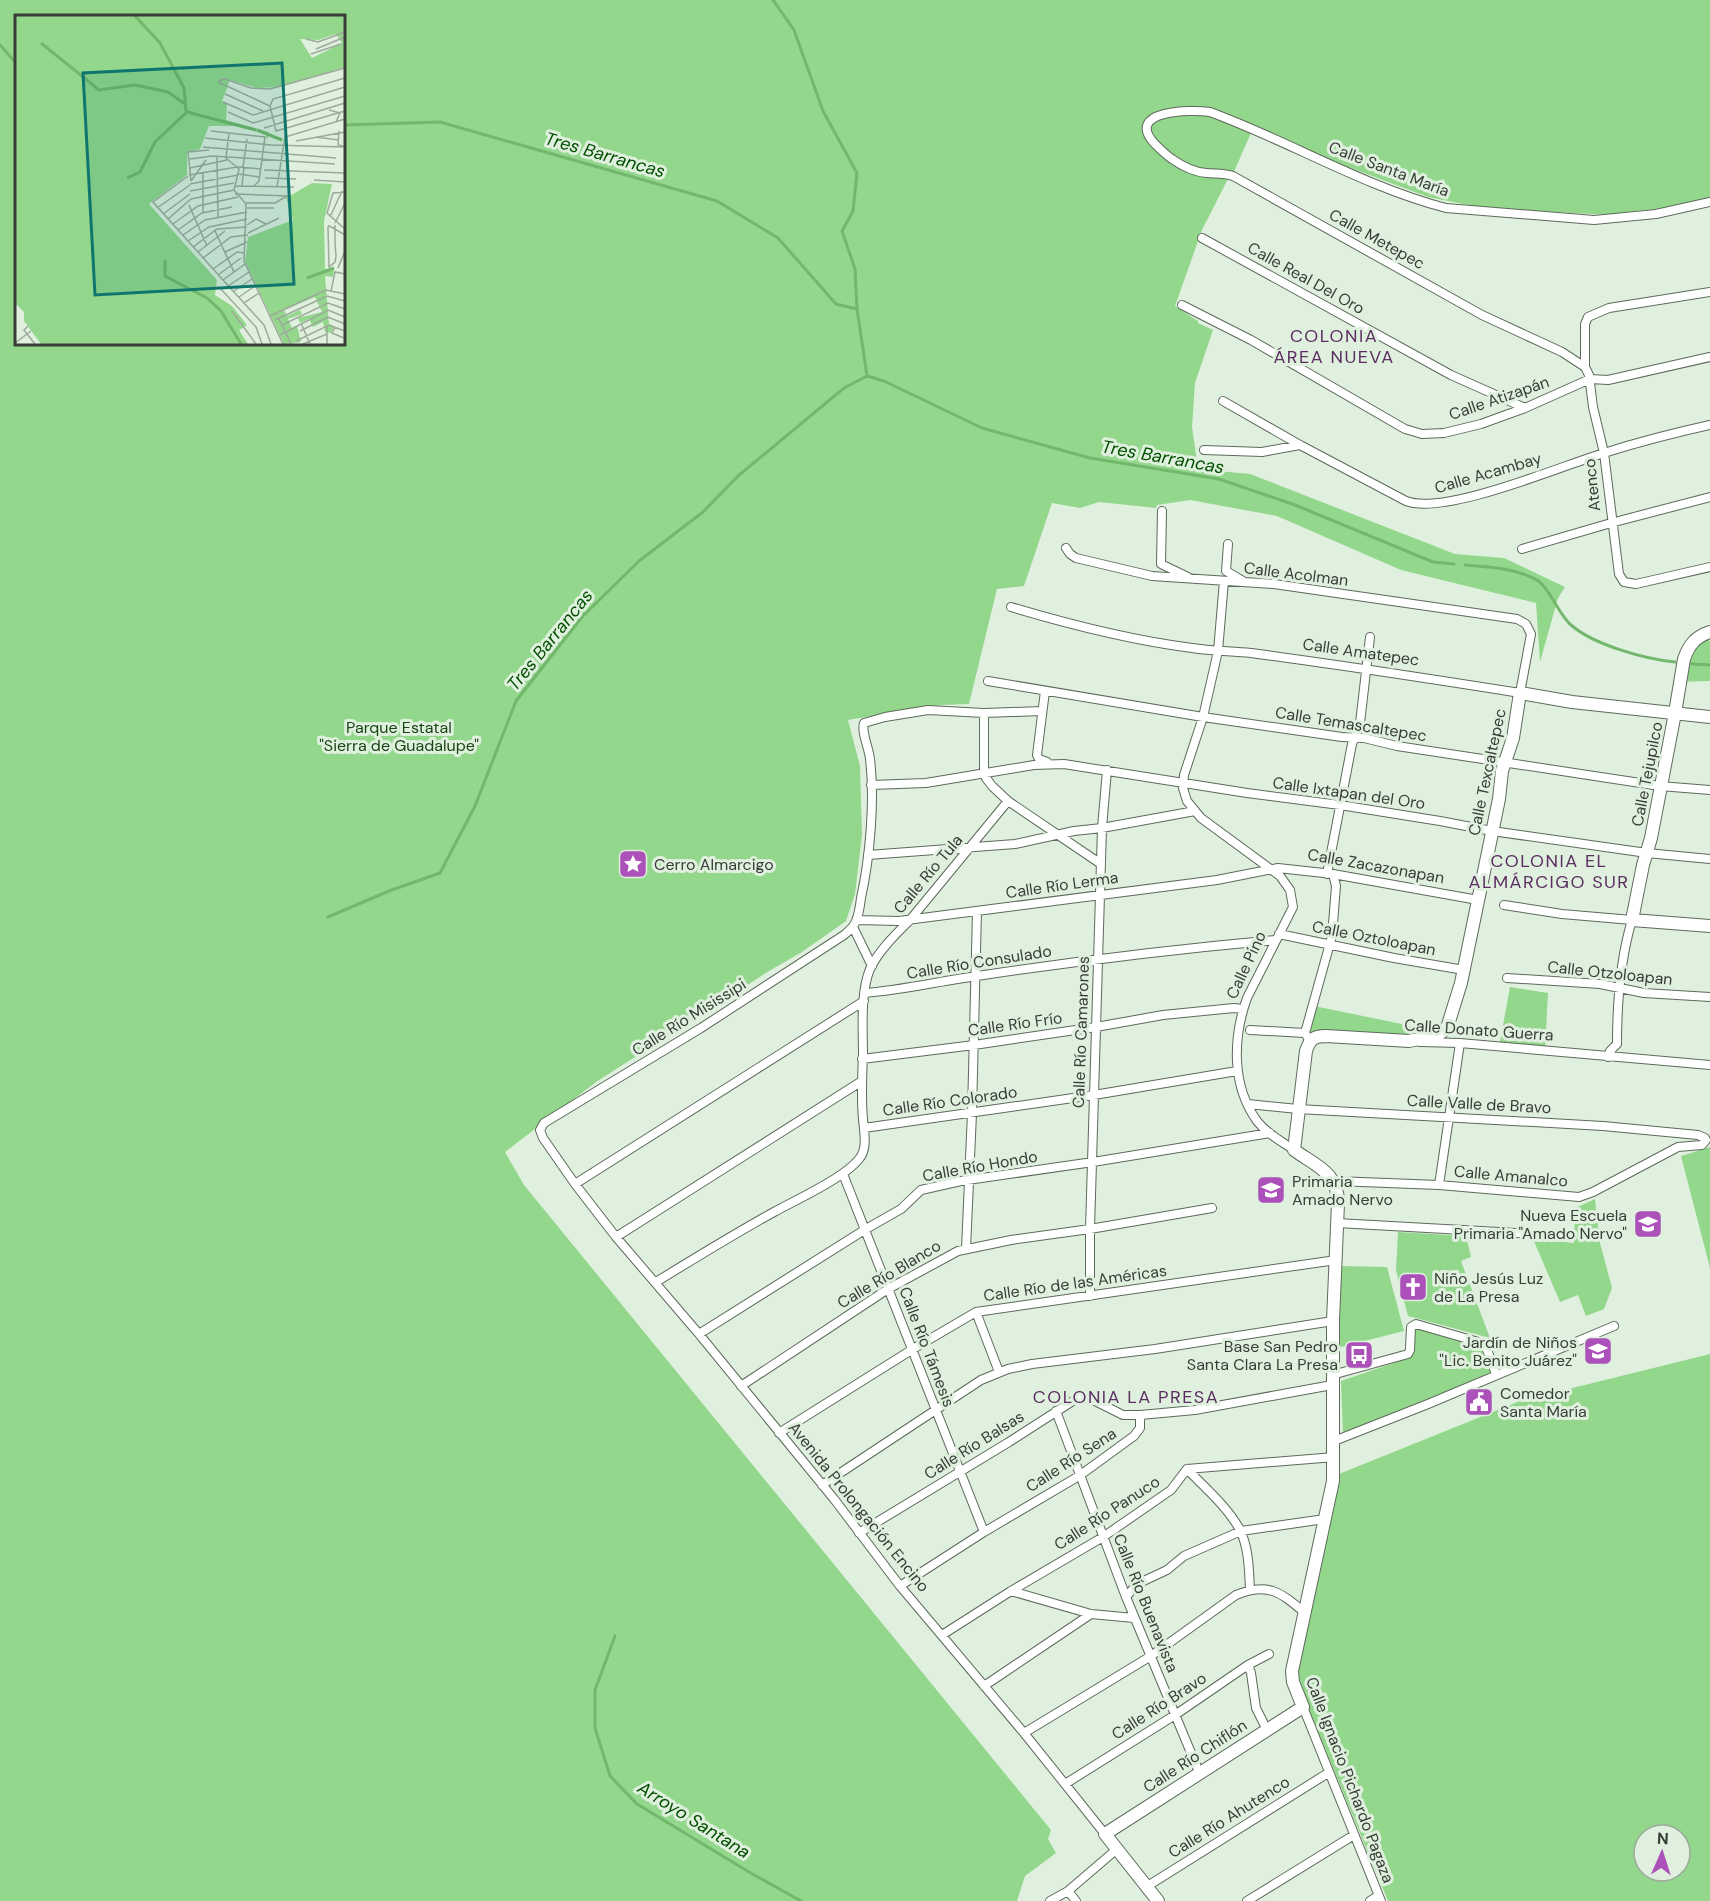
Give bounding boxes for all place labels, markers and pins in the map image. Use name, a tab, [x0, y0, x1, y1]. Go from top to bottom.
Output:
place icon: Cerro Almarcigo	[617, 848, 649, 880]
place label: Cerro Almarcigo	[654, 854, 774, 875]
place label: Primaria Amado Nervo	[1292, 1171, 1393, 1210]
school or university icon: Primaria Amado Nervo	[1255, 1174, 1287, 1206]
place label: Nueva Escuela Primaria "Amado Nervo"	[1454, 1205, 1627, 1244]
school or university icon: Nueva Escuela Primaria "Amado Nervo"	[1632, 1208, 1664, 1240]
place label: Niño Jesús Luz de La Presa	[1434, 1268, 1543, 1307]
church icon: Niño Jesús Luz de La Presa	[1397, 1271, 1429, 1303]
place label: Jardín de Niños "Lic. Benito Juárez"	[1439, 1332, 1577, 1371]
school or university icon: Jardín de Niños "Lic. Benito Juárez"	[1582, 1335, 1614, 1367]
place label: Base San Pedro Santa Clara La Presa	[1187, 1336, 1338, 1375]
bus stop icon: Base San Pedro Santa Clara La Presa	[1343, 1339, 1375, 1371]
place label: Comedor Santa María	[1500, 1383, 1587, 1422]
public building icon: Comedor Santa María	[1463, 1386, 1495, 1418]

